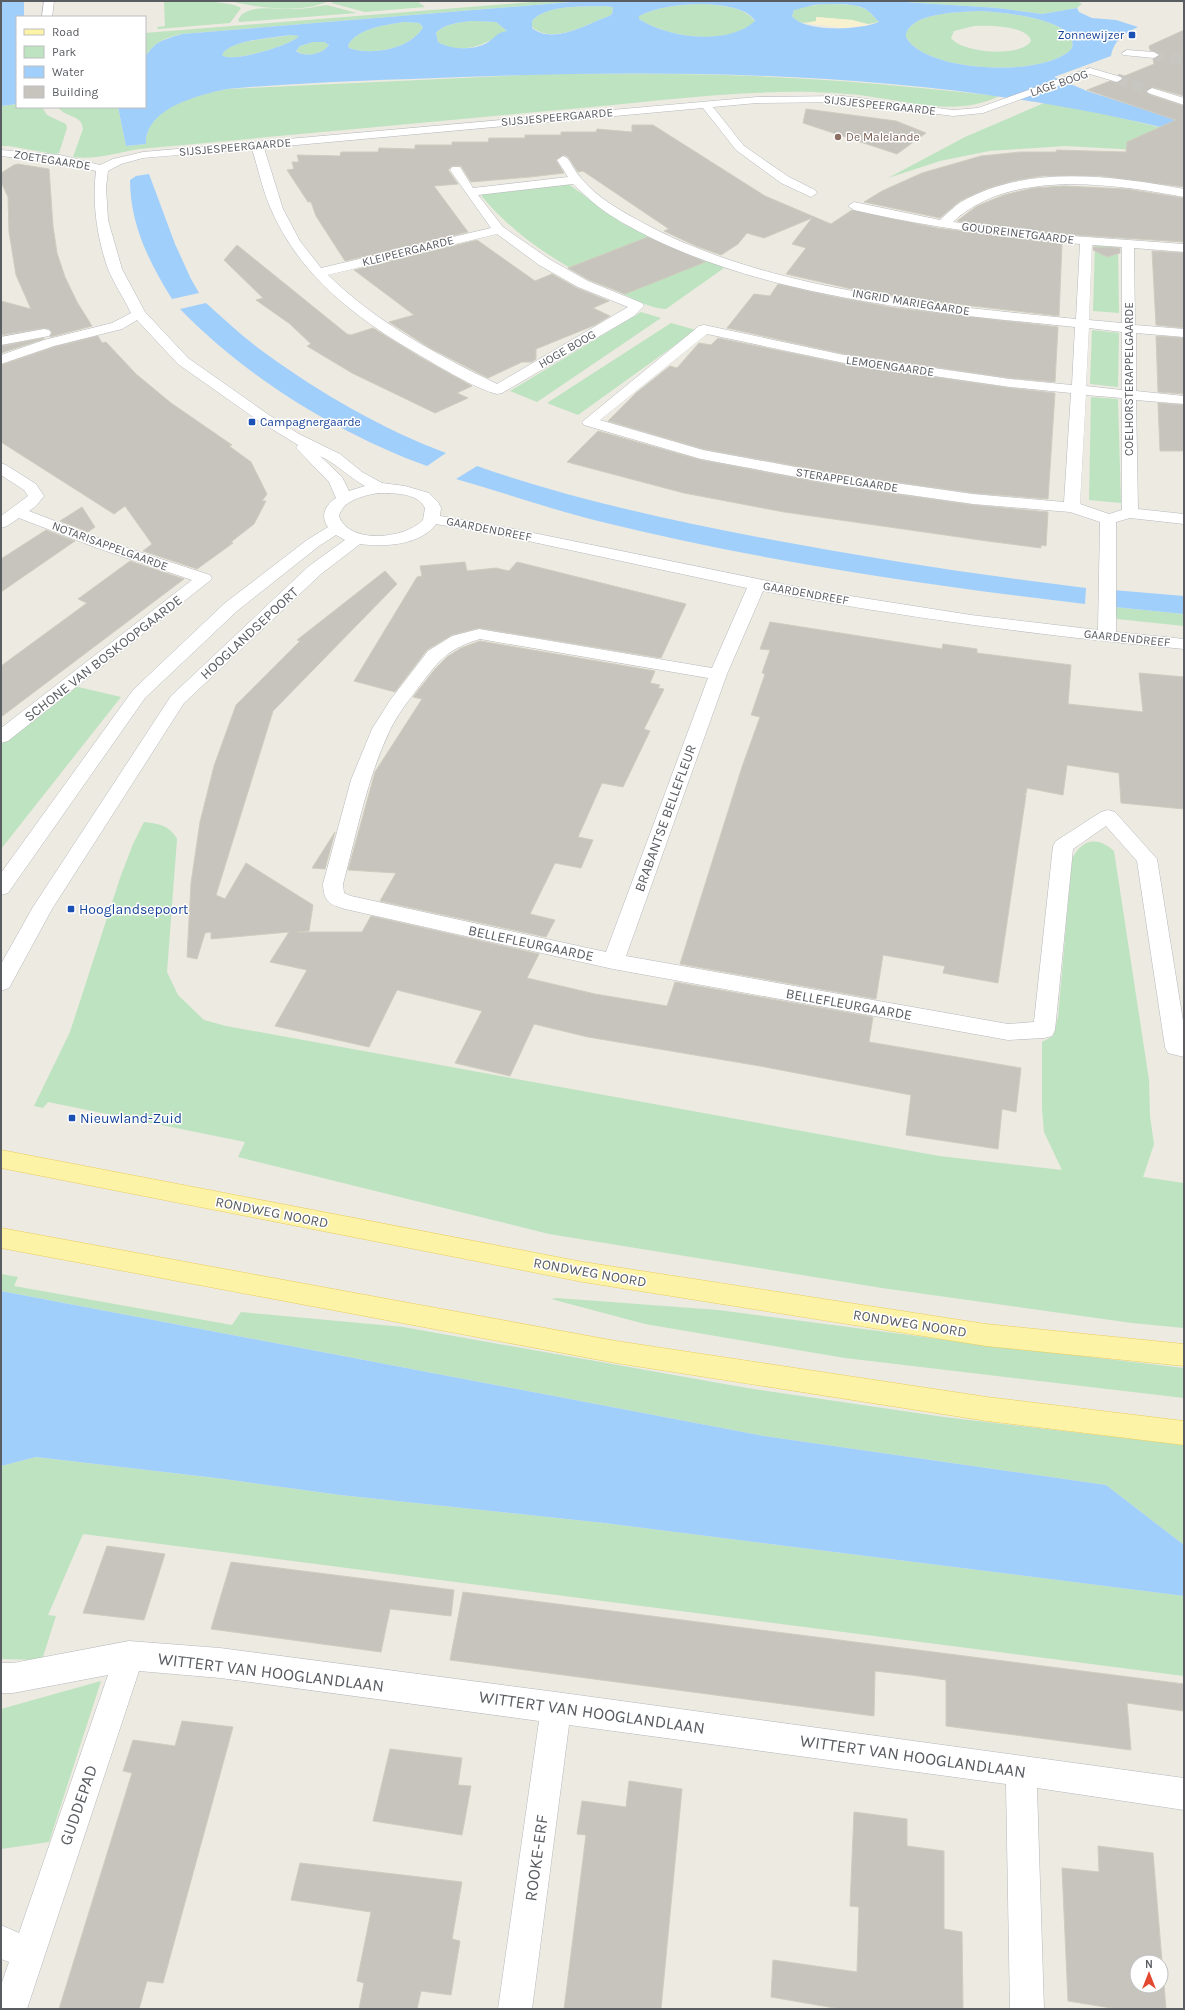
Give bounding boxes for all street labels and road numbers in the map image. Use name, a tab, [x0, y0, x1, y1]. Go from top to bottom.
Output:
street label: LAGE BOOG	[1028, 67, 1090, 99]
street label: SIJSJESPEERGAARDE	[823, 92, 937, 118]
street label: SIJSJESPEERGAARDE	[500, 105, 614, 129]
street label: SIJSJESPEERGAARDE	[178, 135, 292, 159]
street label: ZOETEGAARDE	[12, 147, 92, 173]
street label: GOUDREINETGAARDE	[961, 219, 1075, 247]
street label: KLEIPEERGAARDE	[361, 233, 455, 269]
street label: INGRID MARIEGAARDE	[851, 286, 971, 318]
street label: COELHORSTERAPPELGAARDE	[1122, 302, 1136, 456]
street label: HOGE BOOG	[536, 327, 598, 371]
street label: LEMOENGAARDE	[845, 353, 935, 379]
street label: STERAPPELGAARDE	[795, 465, 899, 495]
street label: GAARDENDREEF	[445, 514, 533, 544]
street label: NOTARISAPPELGAARDE	[50, 518, 170, 574]
street label: GAARDENDREEF	[762, 579, 850, 607]
street label: HOOGLANDSEPOORT	[197, 584, 302, 683]
street label: SCHONE VAN BOSKOOPGAARDE	[21, 591, 186, 725]
street label: GAARDENDREEF	[1083, 627, 1171, 649]
street label: BRABANTSE BELLEFLEUR	[631, 742, 700, 894]
street label: BELLEFLEURGAARDE	[467, 922, 595, 965]
street label: BELLEFLEURGAARDE	[785, 985, 913, 1024]
street label: RONDWEG NOORD	[214, 1193, 330, 1232]
street label: RONDWEG NOORD	[532, 1254, 648, 1291]
street label: RONDWEG NOORD	[852, 1306, 968, 1341]
street label: WITTERT VAN HOOGLANDLAAN	[157, 1648, 385, 1696]
street label: WITTERT VAN HOOGLANDLAAN	[478, 1686, 706, 1738]
street label: WITTERT VAN HOOGLANDLAAN	[799, 1730, 1027, 1782]
street label: GUDDEPAD	[55, 1762, 101, 1848]
street label: ROOKE-ERF	[520, 1813, 552, 1902]

